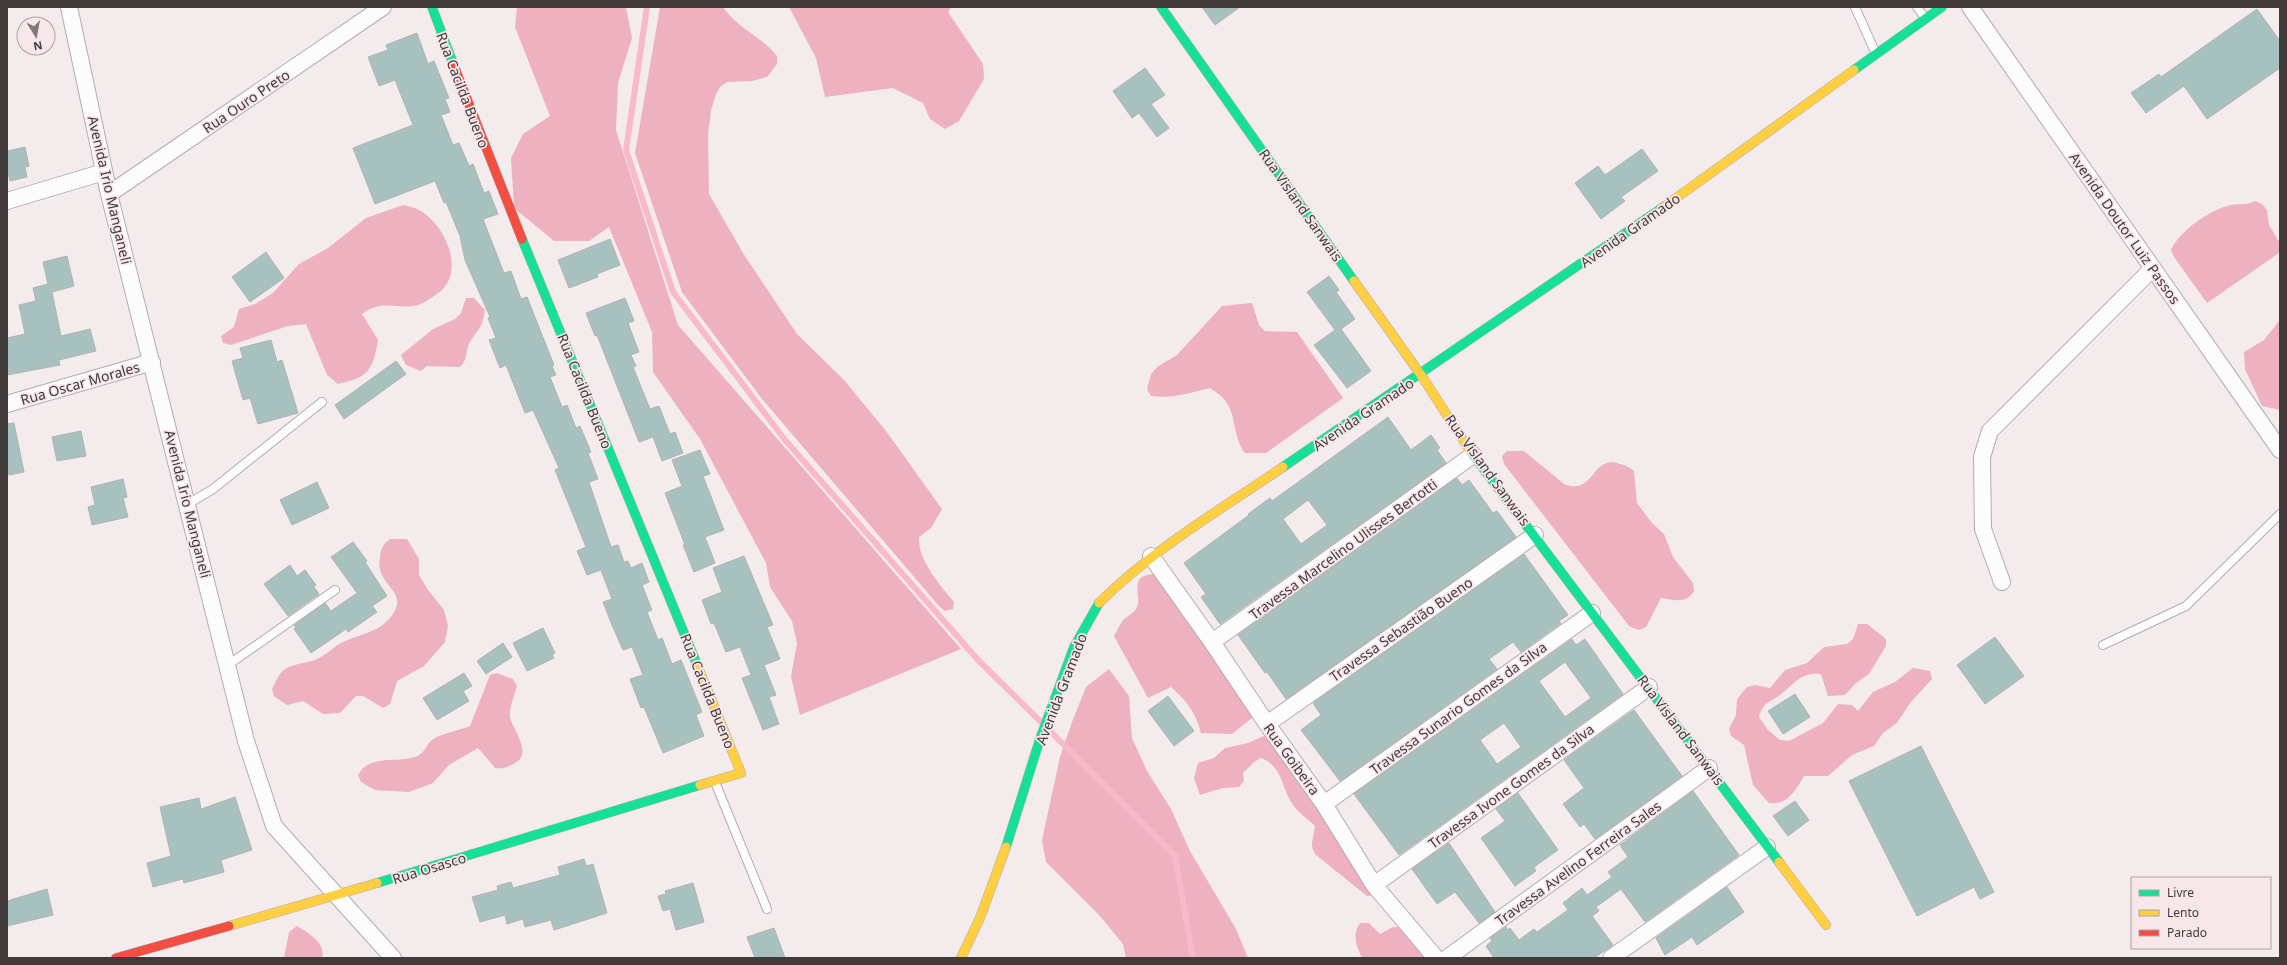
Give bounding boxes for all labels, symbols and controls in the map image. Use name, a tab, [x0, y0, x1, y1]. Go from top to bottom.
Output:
north arrow	[16, 16, 56, 56]
street label: Rua Cacilda Bueno	[432, 29, 494, 151]
text: N	[32, 38, 44, 55]
street label: Rua Ouro Preto	[199, 65, 293, 137]
street label: Avenida Irio Manganeli	[84, 114, 136, 266]
street label: Rua Visland Sanwais	[1255, 145, 1347, 265]
street label: Avenida Doutor Luiz Passos	[2065, 148, 2185, 308]
street label: Avenida Gramado	[1576, 188, 1684, 272]
street label: Rua Cacilda Bueno	[553, 331, 617, 451]
street label: Rua Oscar Morales	[18, 357, 142, 409]
street label: Avenida Gramado	[1309, 373, 1417, 455]
street label: Rua Visland Sanwais	[1441, 410, 1535, 530]
street label: Avenida Irio Manganeli	[160, 428, 216, 580]
street label: Travessa Marcelino Ulisses Bertotti	[1245, 474, 1441, 624]
street label: Travessa Sebastião Bueno	[1326, 572, 1476, 686]
street label: Rua Cacilda Bueno	[676, 631, 740, 751]
street label: Avenida Gramado	[1031, 631, 1091, 747]
street label: Travessa Sunario Gomes da Silva	[1366, 637, 1550, 779]
street label: Rua Visland Sanwais	[1633, 671, 1729, 789]
street label: Rua Goibeira	[1259, 719, 1325, 799]
street label: Travessa Ivone Gomes da Silva	[1424, 719, 1598, 853]
street label: Travessa Avelino Ferreira Sales	[1491, 796, 1665, 930]
street label: Rua Osasco	[390, 848, 468, 888]
legend	[2131, 877, 2271, 949]
text: Livre	[2167, 884, 2194, 901]
text: Lento	[2167, 904, 2199, 921]
text: Parado	[2167, 924, 2207, 941]

